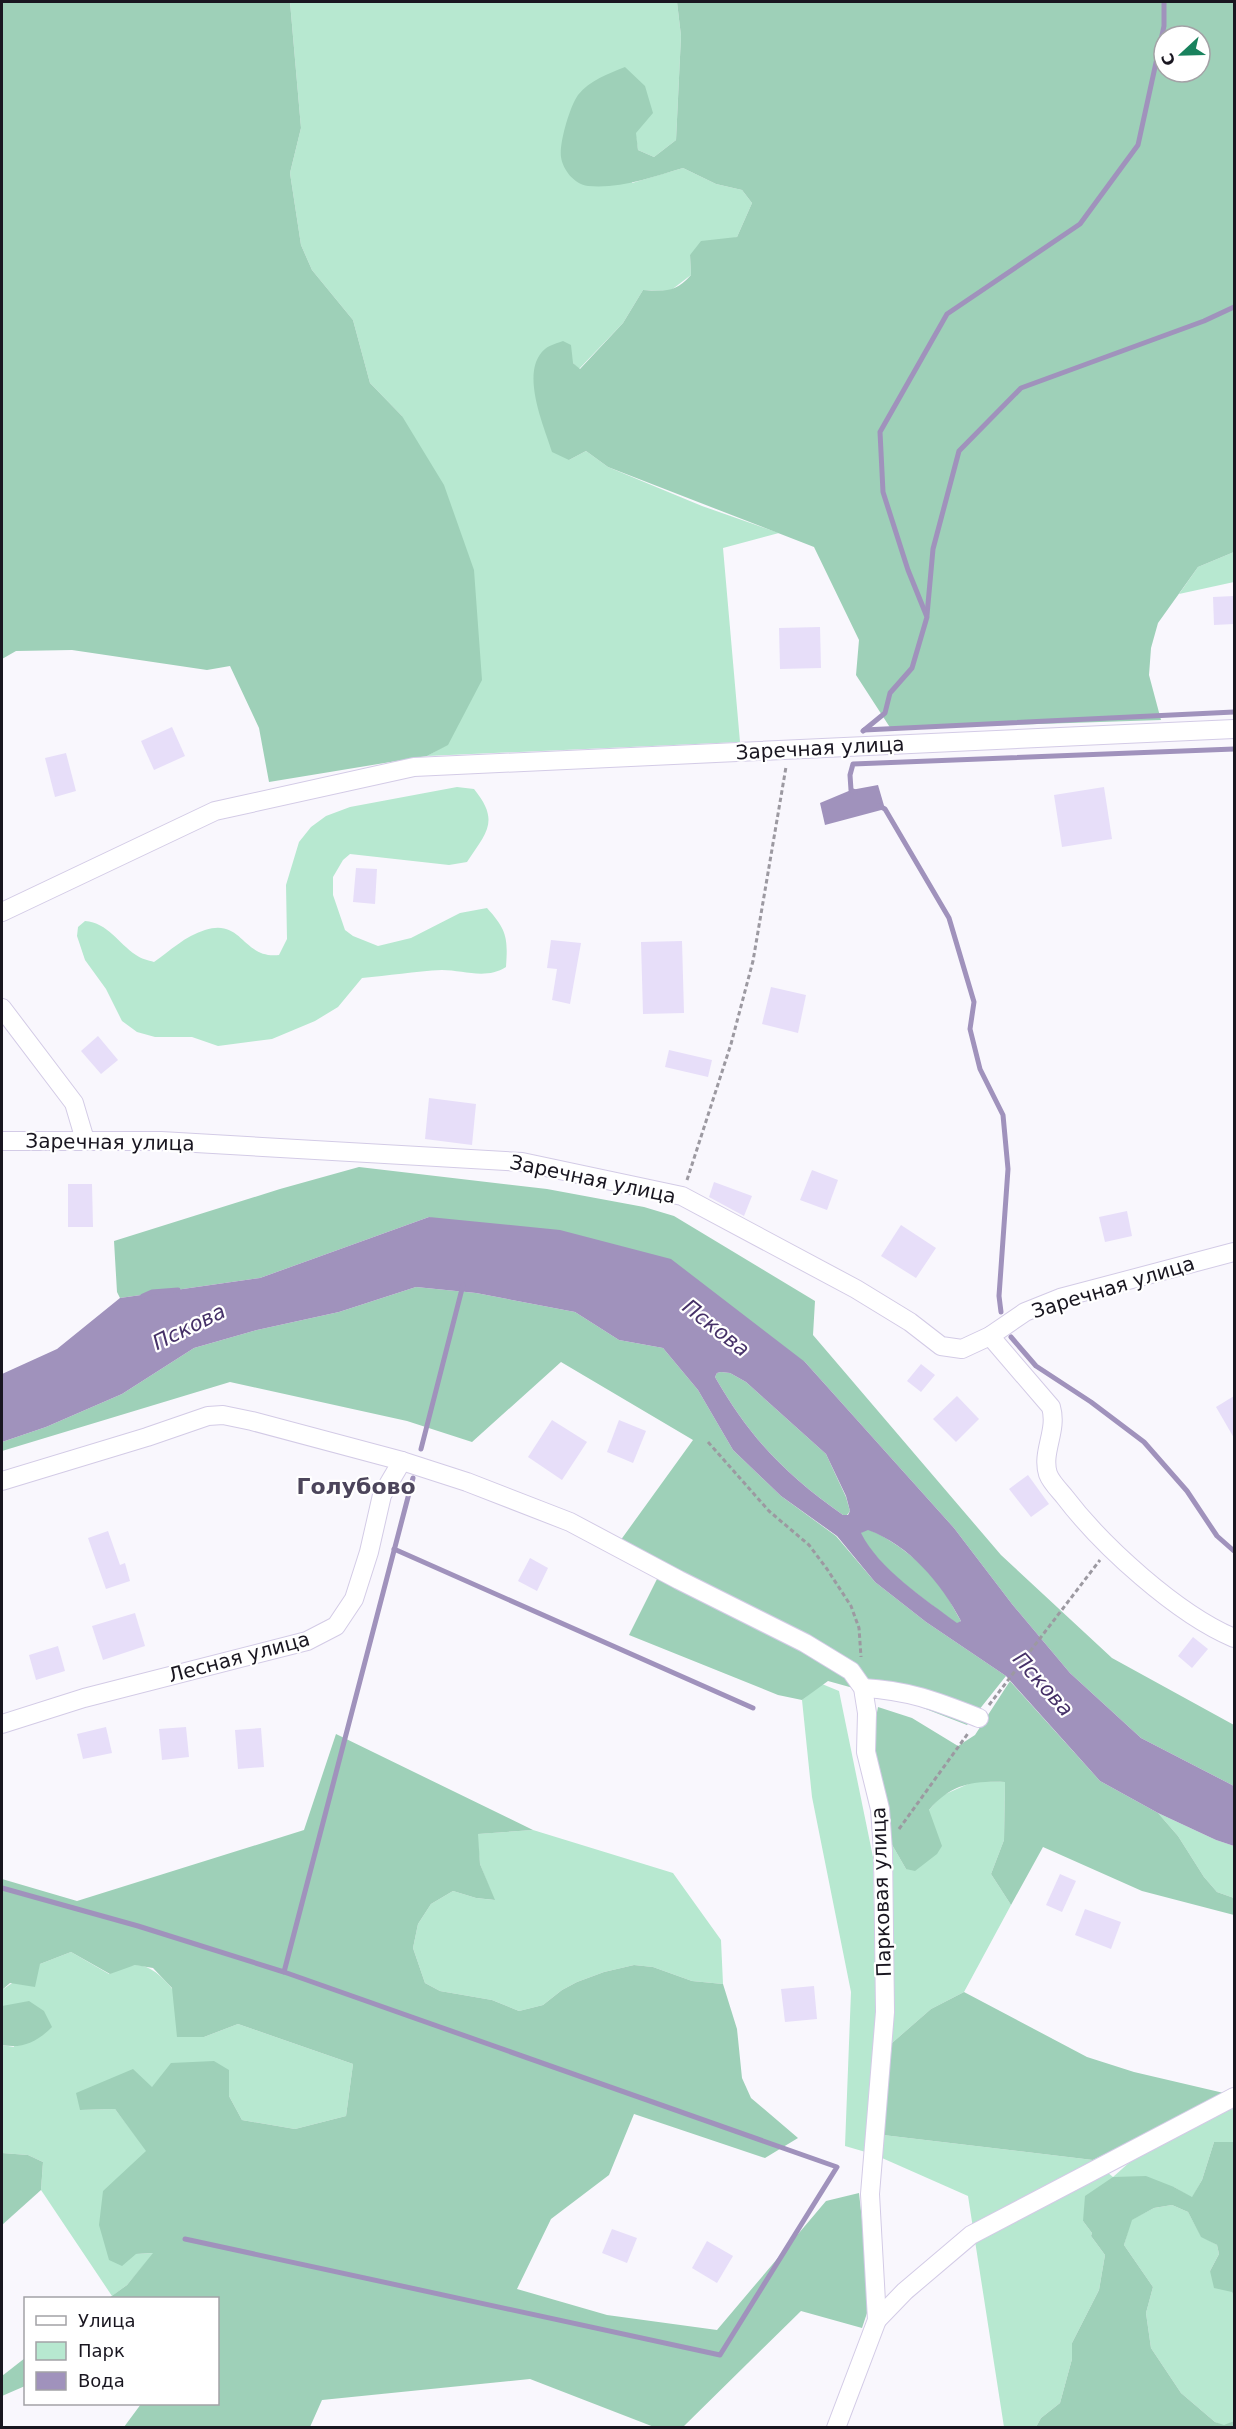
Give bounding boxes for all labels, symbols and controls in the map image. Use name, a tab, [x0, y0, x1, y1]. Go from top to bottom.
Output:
north arrow	[1152, 24, 1212, 84]
text: С	[1158, 50, 1180, 68]
street label: Заречная улица	[735, 732, 905, 764]
street label: Заречная улица	[25, 1129, 195, 1155]
street label: Заречная улица	[508, 1150, 678, 1208]
street label: Заречная улица	[1029, 1251, 1197, 1323]
water label: Пскова	[678, 1294, 754, 1362]
water label: Пскова	[149, 1299, 229, 1355]
district label: Голубово	[296, 1474, 416, 1499]
street label: Лесная улица	[166, 1627, 312, 1687]
water label: Пскова	[1008, 1647, 1078, 1721]
street label: Парковая улица	[866, 1807, 896, 1977]
legend	[24, 2297, 219, 2405]
text: Улица	[78, 2310, 135, 2331]
text: Парк	[78, 2340, 125, 2361]
text: Вода	[78, 2370, 125, 2391]

